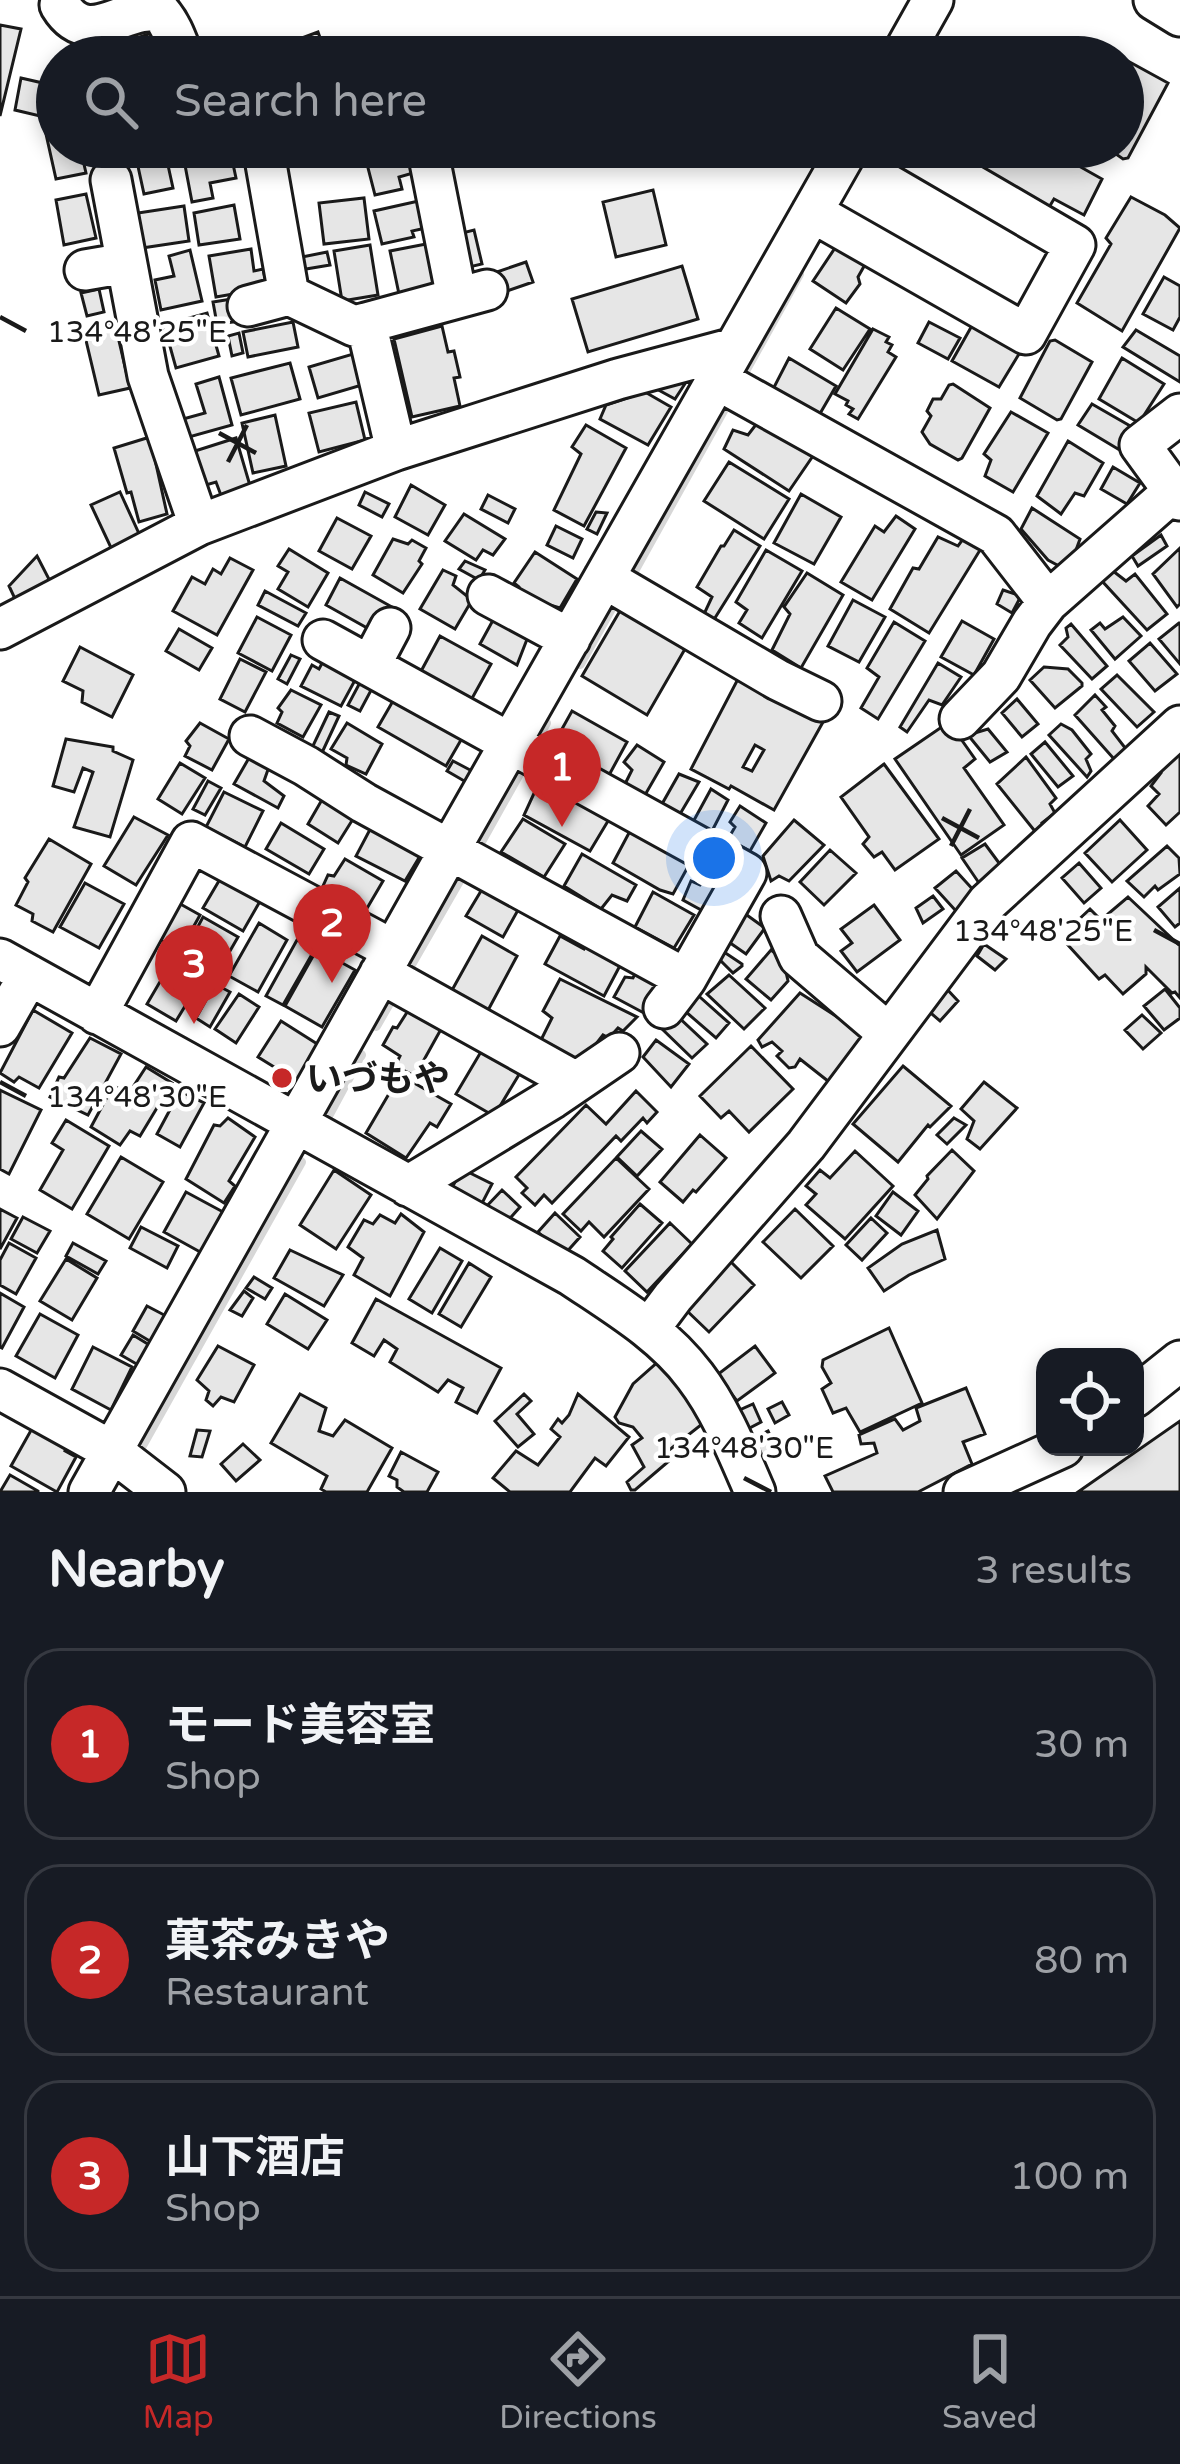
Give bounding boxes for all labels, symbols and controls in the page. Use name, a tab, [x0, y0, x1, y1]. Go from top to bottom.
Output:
search box	[36, 36, 1144, 168]
icon: search	[78, 69, 144, 135]
text: Search here	[174, 75, 427, 129]
text: 134°48'25"E	[47, 314, 227, 351]
pin: 1	[523, 728, 601, 827]
your location	[684, 828, 744, 888]
pin: 2	[293, 884, 371, 983]
text: 134°48'25"E	[953, 913, 1133, 950]
pin: 3	[155, 925, 233, 1024]
place label: いづもや	[306, 1058, 450, 1101]
marker: いづもや	[269, 1065, 295, 1091]
text: 134°48'30"E	[47, 1079, 227, 1116]
map controls	[1036, 1348, 1144, 1456]
button: locate	[1036, 1348, 1144, 1456]
text: 134°48'30"E	[654, 1430, 834, 1467]
text: Nearby	[48, 1539, 225, 1601]
text: 3 results	[975, 1547, 1132, 1594]
text: モード美容室	[165, 1699, 435, 1753]
text: 1	[78, 1721, 102, 1768]
text: 30 m	[1034, 1721, 1129, 1768]
text: Shop	[165, 1753, 261, 1800]
text: 菓茶みきや	[165, 1915, 390, 1969]
text: 2	[78, 1937, 102, 1984]
text: 80 m	[1034, 1937, 1129, 1984]
text: Restaurant	[165, 1969, 369, 2016]
text: 山下酒店	[165, 2131, 345, 2185]
text: 3	[78, 2153, 102, 2200]
text: 100 m	[1010, 2153, 1129, 2200]
text: Shop	[165, 2185, 261, 2232]
tab: Map	[143, 2326, 214, 2437]
tab: Directions	[499, 2326, 657, 2437]
tab: Saved	[942, 2326, 1037, 2437]

